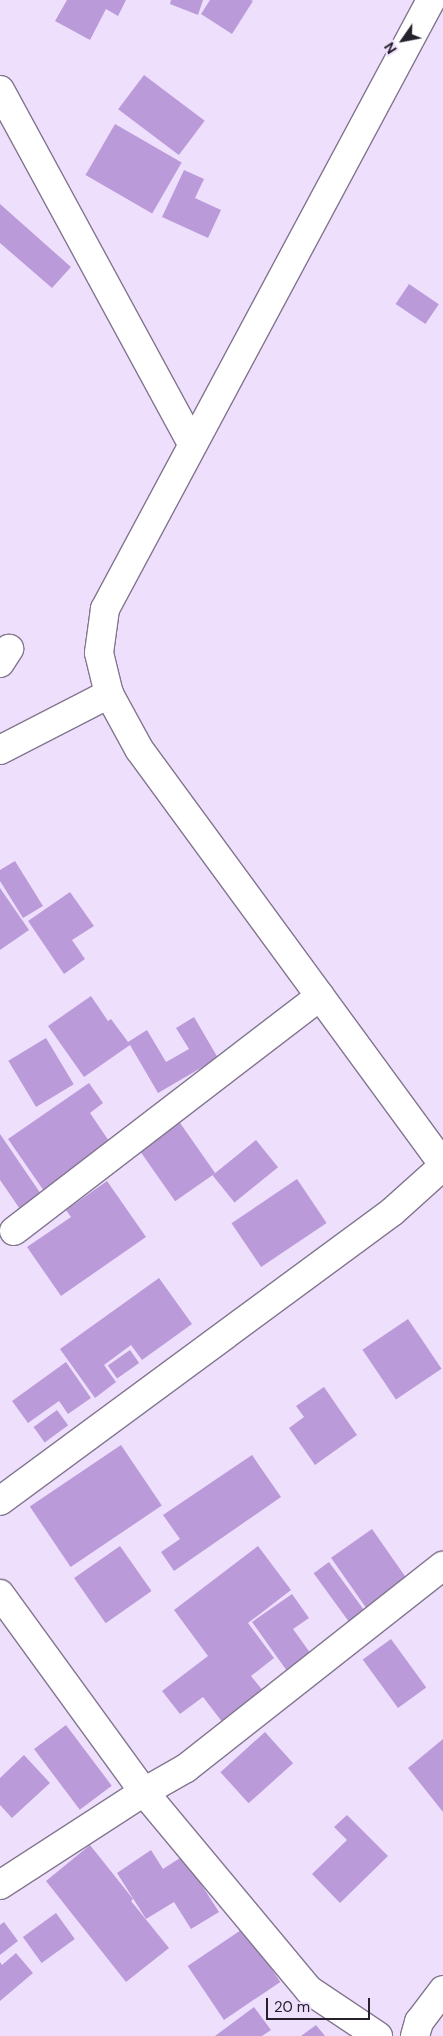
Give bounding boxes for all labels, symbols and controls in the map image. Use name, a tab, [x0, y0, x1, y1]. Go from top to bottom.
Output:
north arrow	[378, 15, 428, 65]
text: N	[380, 39, 401, 57]
scale bar	[268, 1988, 372, 2020]
text: 20 m	[274, 1997, 310, 2017]

